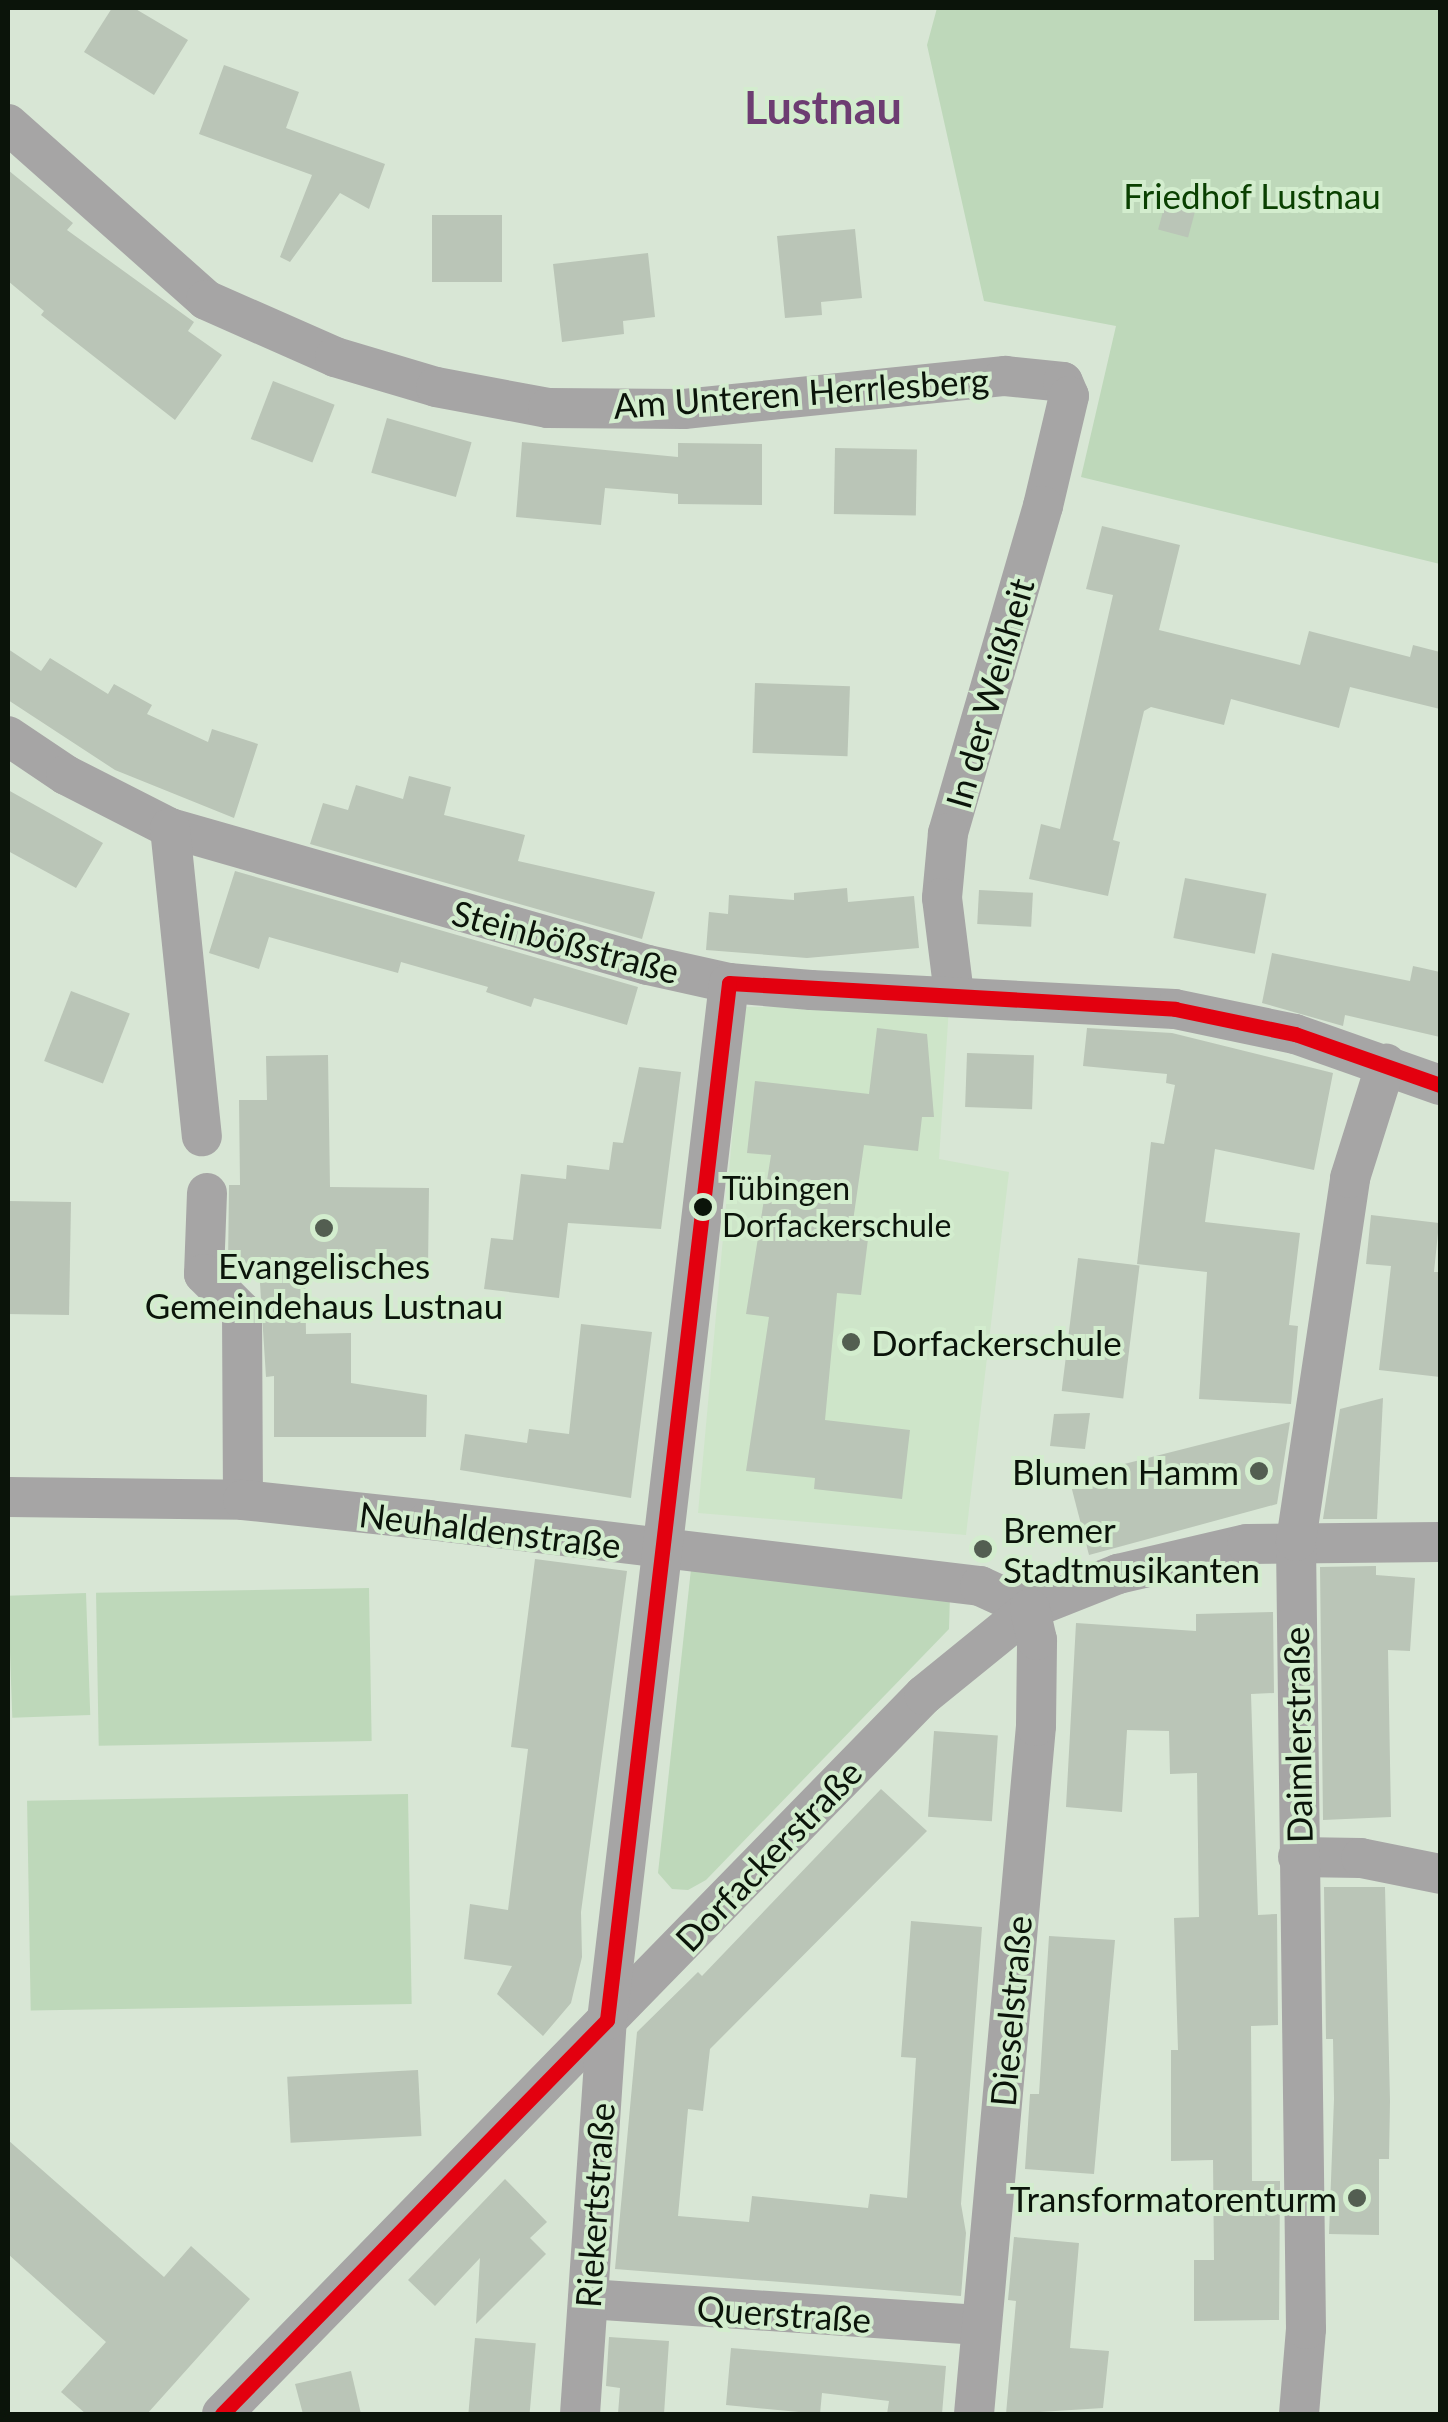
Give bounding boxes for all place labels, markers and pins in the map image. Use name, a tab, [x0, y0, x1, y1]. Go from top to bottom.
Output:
place label: Tübingen Dorfackerschule	[722, 1170, 951, 1245]
marker: Tübingen Dorfackerschule	[693, 1197, 713, 1217]
marker: Evangelisches Gemeindehaus Lustnau	[313, 1217, 335, 1239]
place label: Evangelisches Gemeindehaus Lustnau	[145, 1244, 503, 1326]
place label: Dorfackerschule	[871, 1321, 1122, 1363]
marker: Dorfackerschule	[840, 1331, 862, 1353]
place label: Blumen Hamm	[1012, 1450, 1239, 1492]
marker: Blumen Hamm	[1248, 1460, 1270, 1482]
place label: Bremer Stadtmusikanten	[1003, 1508, 1260, 1590]
marker: Bremer Stadtmusikanten	[972, 1538, 994, 1560]
place label: Transformatorenturm	[1010, 2177, 1337, 2219]
marker: Transformatorenturm	[1346, 2187, 1368, 2209]

